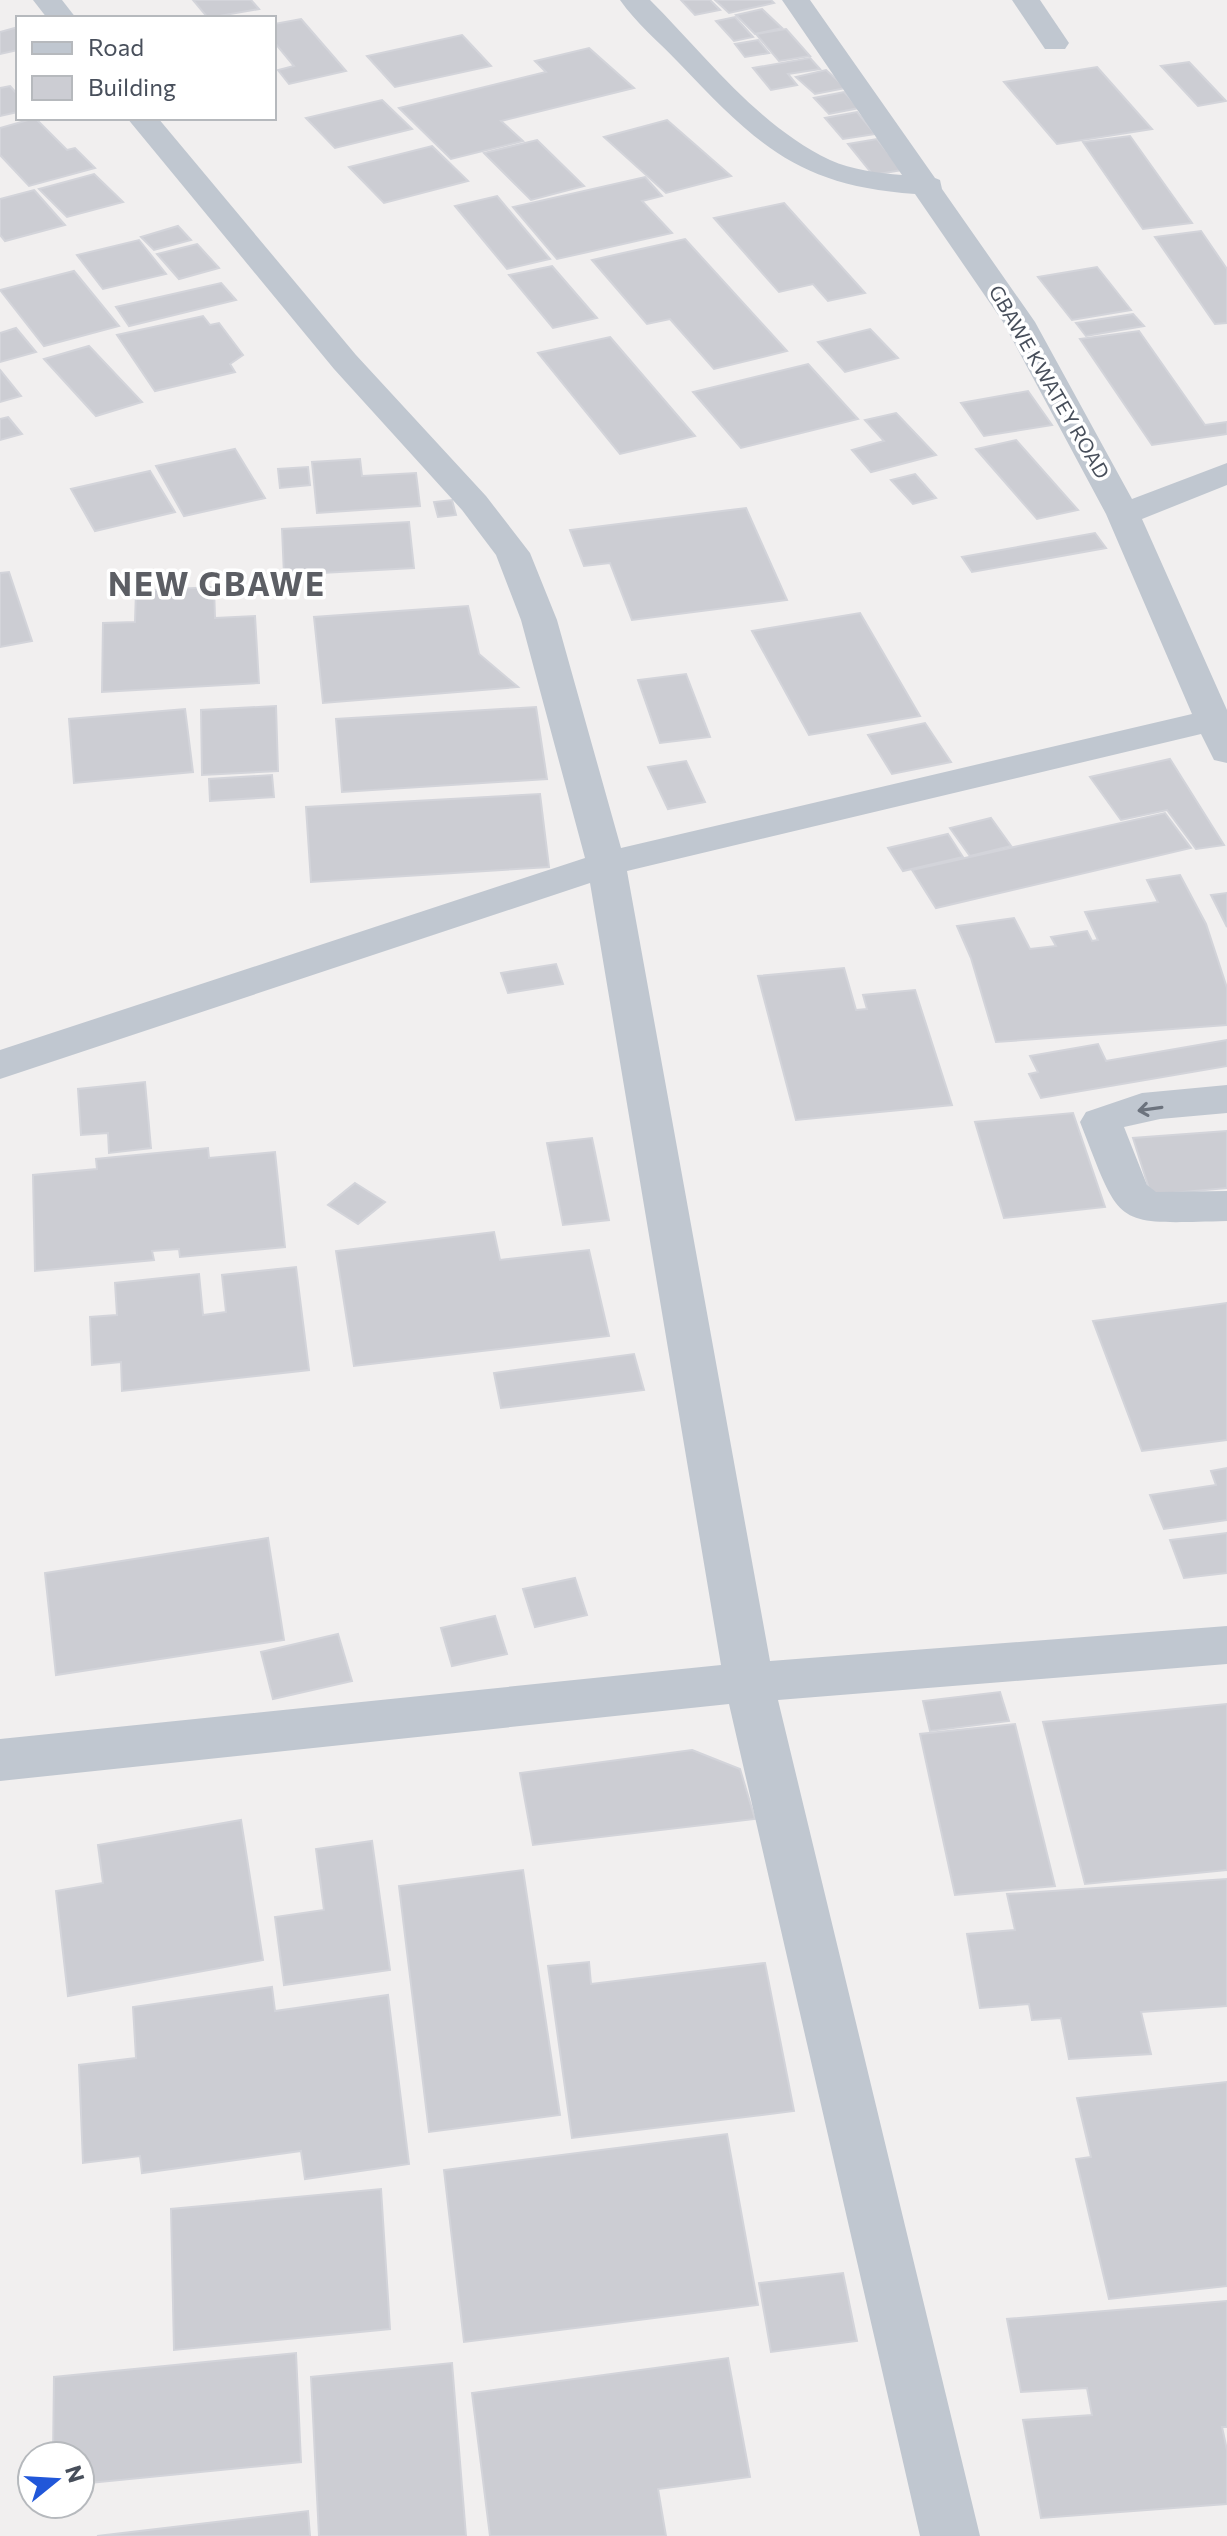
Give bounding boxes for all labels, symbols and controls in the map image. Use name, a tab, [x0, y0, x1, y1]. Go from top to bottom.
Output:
legend	[16, 16, 276, 120]
text: Road	[88, 32, 144, 61]
text: Building	[88, 72, 176, 101]
street label: GBAWE KWATEY ROAD	[985, 281, 1115, 482]
district label: NEW GBAWE	[108, 563, 326, 603]
one-way arrow	[1138, 1102, 1163, 1117]
north arrow	[16, 2440, 96, 2520]
text: N	[60, 2462, 91, 2486]

